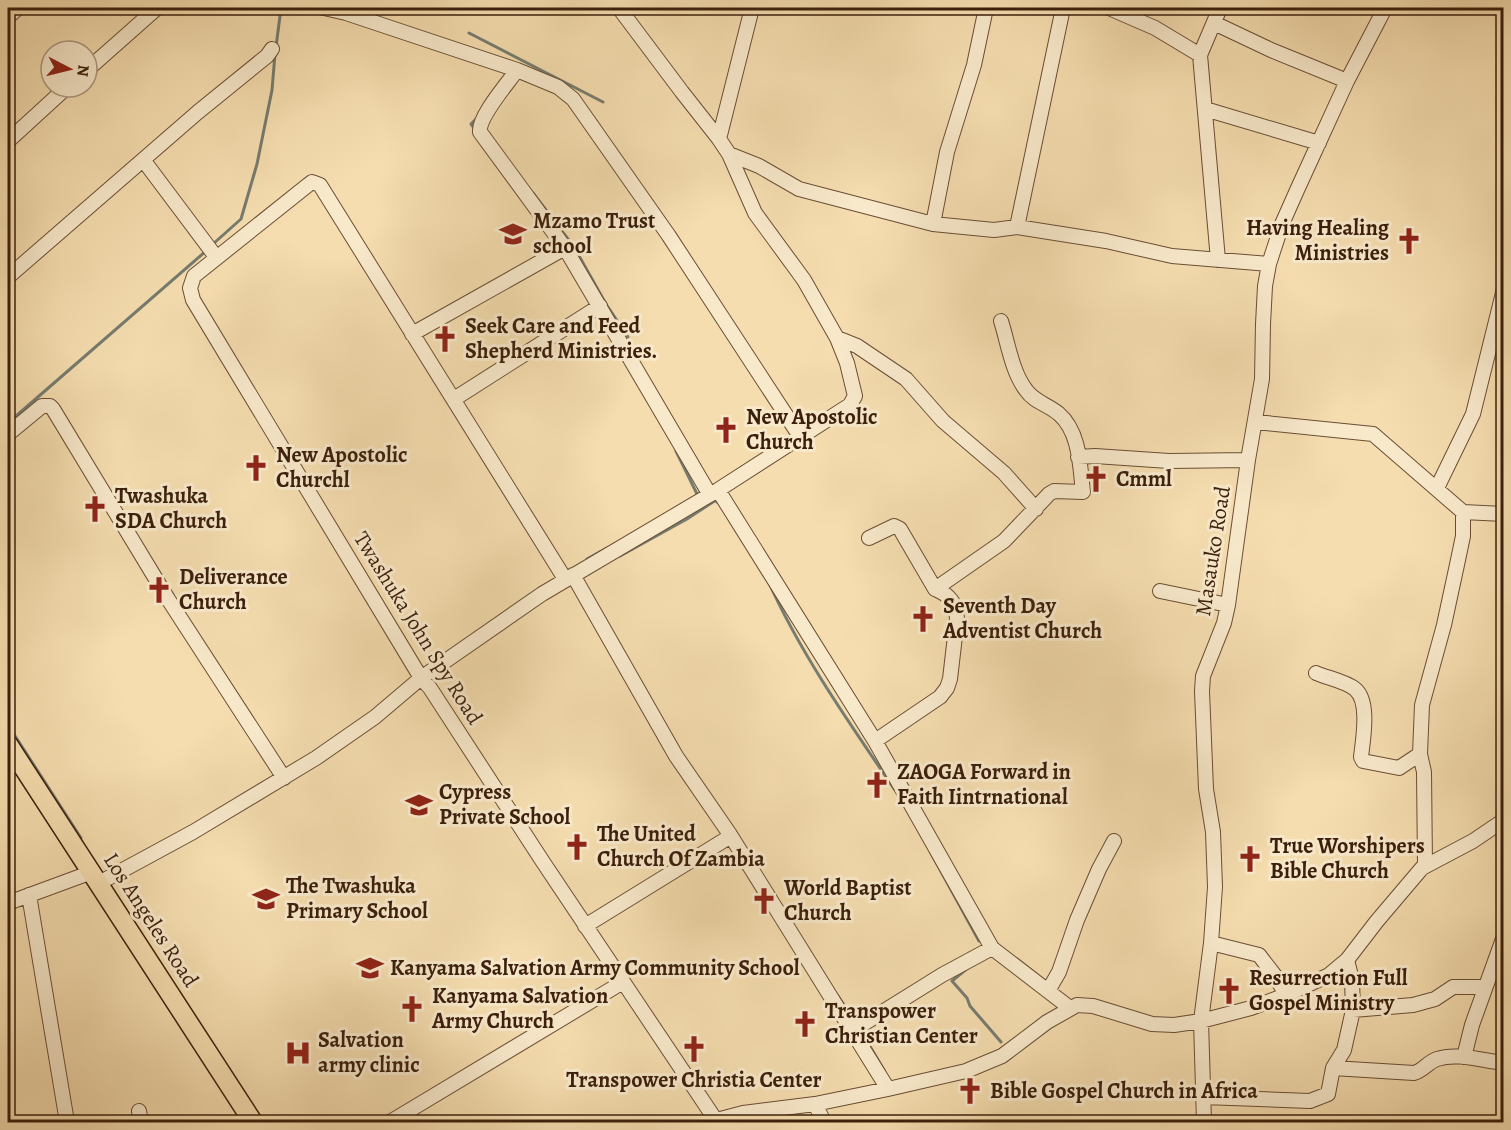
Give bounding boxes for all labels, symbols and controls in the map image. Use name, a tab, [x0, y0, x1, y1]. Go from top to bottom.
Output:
north arrow	[39, 39, 99, 99]
text: N	[71, 64, 95, 78]
place label: Mzamo Trust school	[533, 206, 656, 261]
place label: Having Healing Ministries	[1246, 213, 1390, 268]
school or university icon: Mzamo Trust school	[498, 219, 528, 249]
church icon: Having Healing Ministries	[1394, 226, 1424, 256]
place label: Seek Care and Feed Shepherd Ministries.	[465, 311, 657, 366]
church icon: Seek Care and Feed Shepherd Ministries.	[430, 324, 460, 354]
place label: New Apostolic Church	[746, 402, 878, 457]
church icon: New Apostolic Church	[711, 415, 741, 445]
place label: New Apostolic Churchl	[276, 440, 408, 495]
church icon: New Apostolic Churchl	[241, 453, 271, 483]
church icon: Cmml	[1081, 464, 1111, 494]
place label: Cmml	[1116, 464, 1172, 494]
place label: Twashuka SDA Church	[115, 481, 227, 536]
street label: Masauko Road	[1188, 484, 1238, 618]
church icon: Twashuka SDA Church	[80, 494, 110, 524]
street label: Twashuka John Spy Road	[346, 526, 490, 730]
place label: Deliverance Church	[179, 562, 288, 617]
church icon: Deliverance Church	[144, 575, 174, 605]
place label: Seventh Day Adventist Church	[942, 591, 1102, 646]
church icon: Seventh Day Adventist Church	[908, 604, 938, 634]
place label: ZAOGA Forward in Faith Iintrnational	[897, 757, 1071, 812]
church icon: ZAOGA Forward in Faith Iintrnational	[862, 770, 892, 800]
place label: Cypress Private School	[439, 777, 571, 832]
school or university icon: Cypress Private School	[404, 790, 434, 820]
place label: The United Church Of Zambia	[597, 819, 765, 874]
place label: True Worshipers Bible Church	[1270, 831, 1425, 886]
church icon: The United Church Of Zambia	[562, 832, 592, 862]
church icon: True Worshipers Bible Church	[1235, 844, 1265, 874]
street label: Los Angeles Road	[96, 847, 206, 993]
place label: The Twashuka Primary School	[286, 871, 428, 926]
place label: World Baptist Church	[783, 873, 912, 928]
school or university icon: The Twashuka Primary School	[251, 884, 281, 914]
church icon: World Baptist Church	[749, 886, 779, 916]
school or university icon: Kanyama Salvation Army Community School	[355, 953, 385, 983]
place label: Kanyama Salvation Army Community School	[390, 953, 800, 983]
place label: Resurrection Full Gospel Ministry	[1249, 963, 1408, 1018]
church icon: Resurrection Full Gospel Ministry	[1214, 976, 1244, 1006]
place label: Kanyama Salvation Army Church	[431, 981, 608, 1036]
church icon: Kanyama Salvation Army Church	[397, 994, 427, 1024]
place label: Transpower Christian Center	[825, 996, 978, 1051]
church icon: Transpower Christian Center	[790, 1009, 820, 1039]
place label: Salvation army clinic	[318, 1025, 420, 1080]
church icon: Transpower Christia Center	[679, 1034, 709, 1064]
hospital icon: Salvation army clinic	[283, 1038, 313, 1068]
place label: Transpower Christia Center	[566, 1065, 822, 1095]
church icon: Bible Gospel Church in Africa	[955, 1076, 985, 1106]
place label: Bible Gospel Church in Africa	[990, 1076, 1258, 1106]

